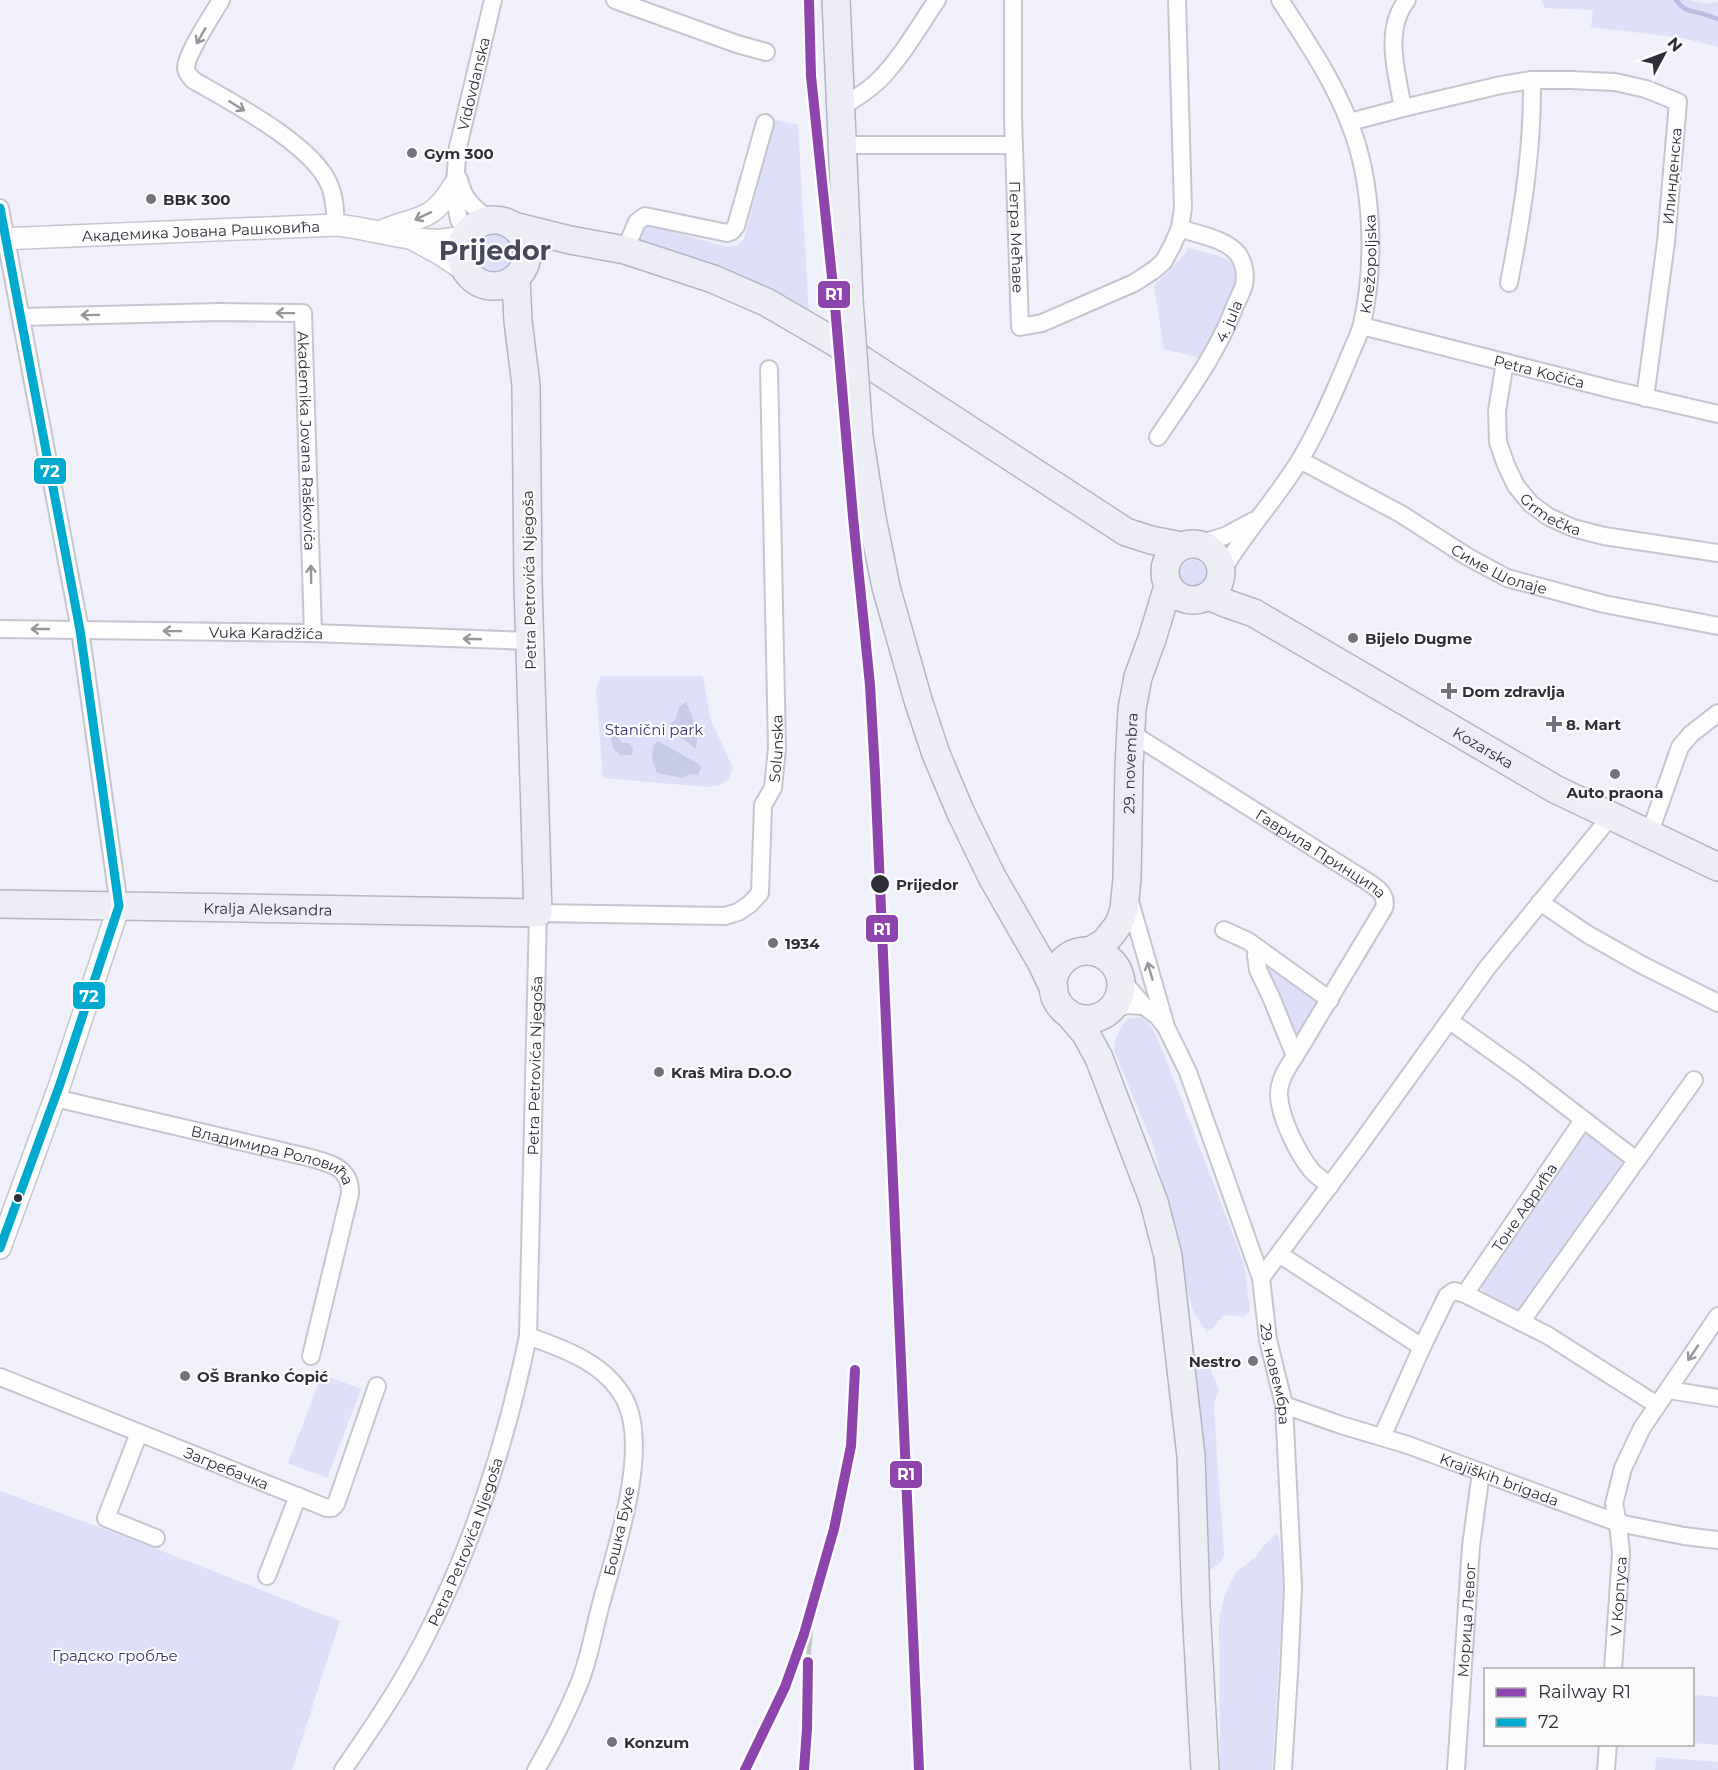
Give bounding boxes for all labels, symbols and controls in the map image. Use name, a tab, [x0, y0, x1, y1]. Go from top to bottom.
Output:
north arrow	[1634, 24, 1694, 84]
one-way arrow	[194, 27, 206, 44]
text: N	[1664, 33, 1686, 56]
street label: Vidovdanska	[453, 35, 493, 132]
one-way arrow	[228, 100, 245, 112]
street label: Илинденска	[1658, 127, 1686, 225]
place label: Gym 300	[424, 144, 494, 163]
marker: Gym 300	[405, 146, 419, 160]
street label: Петра Мећаве	[1006, 180, 1028, 293]
place label: BBK 300	[163, 190, 231, 209]
marker: BBK 300	[144, 192, 158, 206]
one-way arrow	[415, 211, 433, 223]
street label: Knežopoljska	[1355, 214, 1380, 315]
street label: Академика Јована Рашковића	[81, 216, 320, 245]
district label: Prijedor	[439, 234, 551, 267]
line badge: R1	[817, 280, 851, 309]
text: R1	[825, 285, 843, 304]
street label: 4. jula	[1211, 297, 1246, 345]
one-way arrow	[275, 307, 295, 319]
one-way arrow	[81, 309, 101, 321]
street label: Akademika Jovana Raškovića	[294, 331, 320, 551]
street label: Petra Kočića	[1492, 350, 1587, 392]
line badge: 72	[33, 457, 67, 485]
text: 72	[40, 462, 60, 481]
street label: Grmečka	[1516, 489, 1583, 539]
street label: Petra Petrovića Njegoša	[518, 490, 540, 670]
street label: Симе Шолаје	[1448, 539, 1549, 598]
one-way arrow	[305, 565, 317, 585]
street label: Vuka Karadžića	[209, 622, 324, 643]
one-way arrow	[30, 623, 50, 635]
one-way arrow	[162, 625, 182, 637]
place label: Bijelo Dugme	[1365, 629, 1472, 648]
marker: Bijelo Dugme	[1346, 631, 1360, 645]
one-way arrow	[462, 633, 482, 644]
marker: Dom zdravlja	[1440, 682, 1458, 700]
place label: Dom zdravlja	[1462, 682, 1565, 701]
street label: 29. novembra	[1119, 712, 1141, 814]
street label: Solunska	[764, 714, 787, 783]
place label: 8. Mart	[1566, 715, 1621, 734]
marker: 8. Mart	[1547, 717, 1561, 731]
park label: Stanični park	[605, 720, 703, 739]
street label: Kozarska	[1450, 722, 1517, 772]
marker: Auto praona	[1608, 767, 1622, 781]
place label: Auto praona	[1566, 783, 1663, 802]
street label: Гаврила Принципа	[1252, 804, 1391, 902]
marker: Prijedor	[869, 873, 891, 895]
place label: Prijedor	[896, 875, 959, 894]
street label: Kralja Aleksandra	[203, 898, 333, 919]
line badge: R1	[865, 914, 899, 943]
text: R1	[873, 920, 891, 939]
place label: 1934	[785, 934, 820, 953]
marker: 1934	[766, 936, 780, 950]
one-way arrow	[1144, 962, 1155, 981]
street label: Petra Petrovića Njegoša	[523, 976, 546, 1156]
line badge: 72	[72, 981, 106, 1010]
text: 72	[79, 987, 99, 1006]
place label: Kraš Mira D.O.O	[671, 1063, 792, 1082]
marker: Kraš Mira D.O.O	[652, 1065, 666, 1079]
street label: Владимира Роловића	[189, 1121, 358, 1187]
street label: Тоне Афрића	[1487, 1159, 1561, 1255]
unlabelled marker	[12, 1192, 24, 1204]
street label: 29. новембра	[1257, 1322, 1294, 1425]
one-way arrow	[1687, 1344, 1699, 1361]
place label: Nestro	[1189, 1352, 1241, 1371]
marker: Nestro	[1246, 1354, 1260, 1368]
place label: OŠ Branko Ćopić	[197, 1367, 328, 1386]
marker: OŠ Branko Ćopić	[178, 1369, 192, 1383]
street label: Загребачка	[181, 1442, 272, 1493]
street label: Krajiških brigada	[1437, 1448, 1562, 1510]
street label: Petra Petrovića Njegoša	[423, 1455, 506, 1629]
line badge: R1	[889, 1460, 923, 1489]
text: R1	[897, 1465, 915, 1484]
street label: Бошка Бухе	[599, 1484, 639, 1578]
street label: V Корпуса	[1606, 1556, 1630, 1637]
street label: Морица Левог	[1453, 1562, 1479, 1678]
park label: Градско гробље	[52, 1646, 178, 1665]
legend	[1484, 1668, 1694, 1746]
text: Railway R1	[1538, 1681, 1631, 1703]
text: 72	[1538, 1711, 1559, 1733]
place label: Konzum	[624, 1733, 689, 1752]
marker: Konzum	[605, 1735, 619, 1749]

